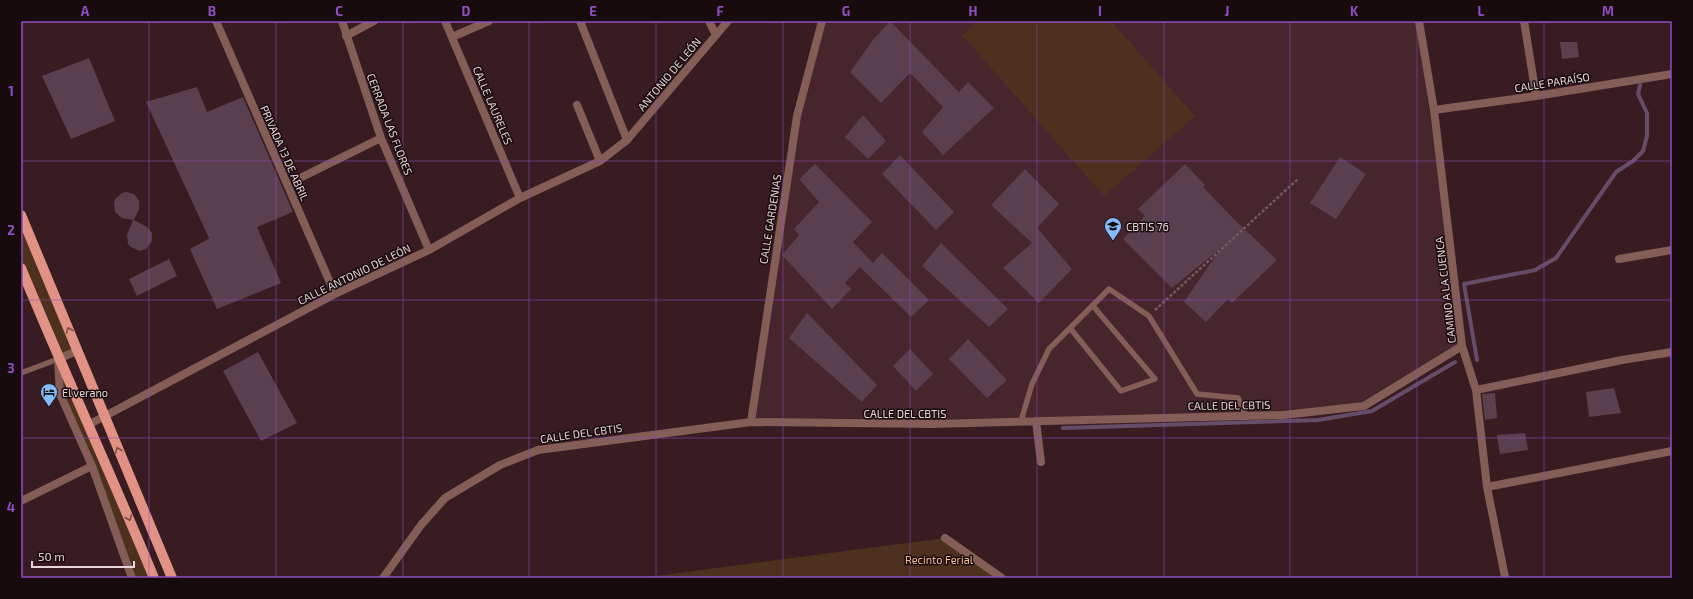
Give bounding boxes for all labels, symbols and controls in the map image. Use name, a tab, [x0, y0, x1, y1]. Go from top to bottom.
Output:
text: A	[81, 3, 90, 19]
text: B	[208, 3, 216, 19]
text: C	[335, 3, 343, 19]
text: D	[462, 3, 471, 19]
text: E	[589, 3, 597, 19]
text: F	[716, 3, 724, 19]
text: G	[842, 3, 850, 19]
text: H	[969, 3, 978, 19]
text: I	[1098, 3, 1102, 19]
text: J	[1225, 3, 1229, 19]
text: K	[1350, 3, 1359, 19]
text: L	[1478, 3, 1485, 19]
text: M	[1602, 3, 1614, 19]
street label: ANTONIO DE LEÓN	[635, 35, 703, 113]
street label: CALLE LAURELES	[471, 64, 515, 146]
street label: CALLE PARAÍSO	[1513, 70, 1591, 94]
street label: CERRADA LAS FLORES	[365, 71, 415, 177]
text: 1	[8, 83, 14, 99]
street label: PRIVADA 13 DE ABRIL	[258, 103, 312, 203]
street label: CALLE GARDENIAS	[756, 173, 784, 265]
school or university icon: CBTIS 76	[1103, 216, 1123, 241]
place label: CBTIS 76	[1126, 220, 1169, 233]
text: 2	[7, 222, 15, 238]
street label: CAMINO A LA CUENCA	[1432, 236, 1458, 344]
street label: CALLE ANTONIO DE LEÓN	[295, 241, 413, 307]
one-way arrow	[65, 326, 73, 333]
text: 3	[7, 360, 15, 376]
hotel icon: El verano	[39, 382, 59, 407]
place label: El verano	[62, 386, 108, 399]
street label: CALLE DEL CBTIS	[1188, 398, 1270, 412]
street label: CALLE DEL CBTIS	[864, 407, 946, 420]
street label: CALLE DEL CBTIS	[539, 421, 623, 445]
one-way arrow	[115, 446, 123, 453]
text: 4	[7, 499, 15, 515]
one-way arrow	[125, 514, 133, 521]
scale bar	[32, 543, 134, 569]
text: 50 m	[38, 549, 65, 563]
park label: Recinto Ferial	[905, 553, 974, 566]

